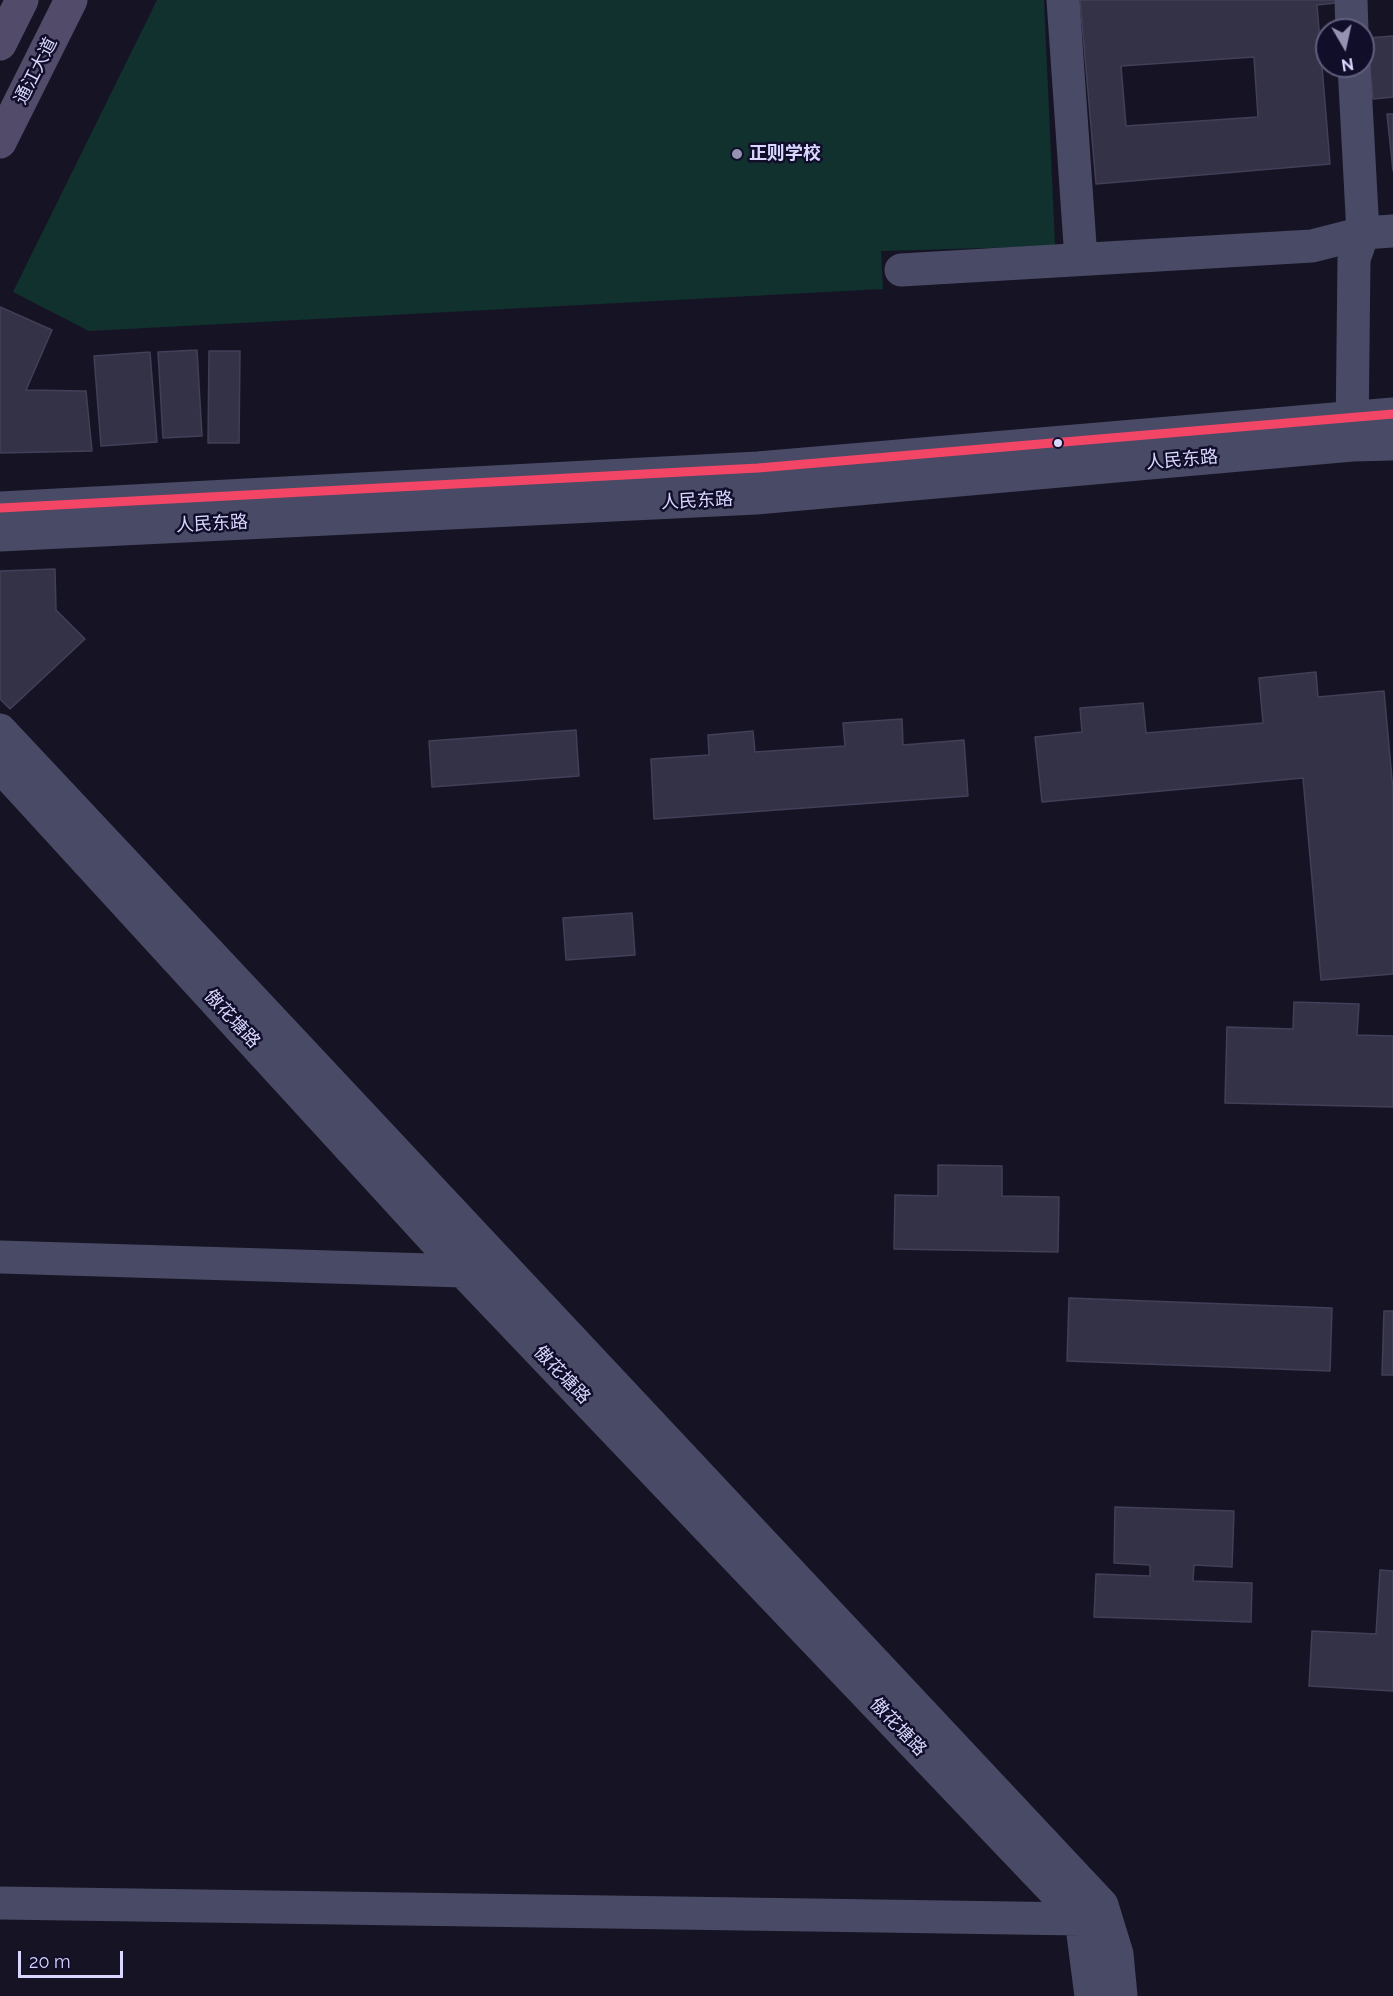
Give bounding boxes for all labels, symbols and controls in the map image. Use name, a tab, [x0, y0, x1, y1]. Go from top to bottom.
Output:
north arrow	[1315, 18, 1375, 78]
street label: 通江大道	[10, 34, 62, 108]
text: N	[1340, 54, 1355, 75]
place label: 正则学校	[749, 143, 821, 165]
marker: 正则学校	[730, 147, 744, 161]
unlabelled marker	[1052, 437, 1064, 449]
street label: 人民东路	[1145, 446, 1219, 474]
street label: 人民东路	[660, 488, 734, 514]
street label: 人民东路	[175, 511, 249, 537]
street label: 傲花塘路	[200, 985, 264, 1053]
street label: 傲花塘路	[529, 1342, 595, 1408]
street label: 傲花塘路	[865, 1694, 931, 1760]
scale bar	[21, 1939, 126, 1977]
text: 20 m	[29, 1951, 71, 1972]

